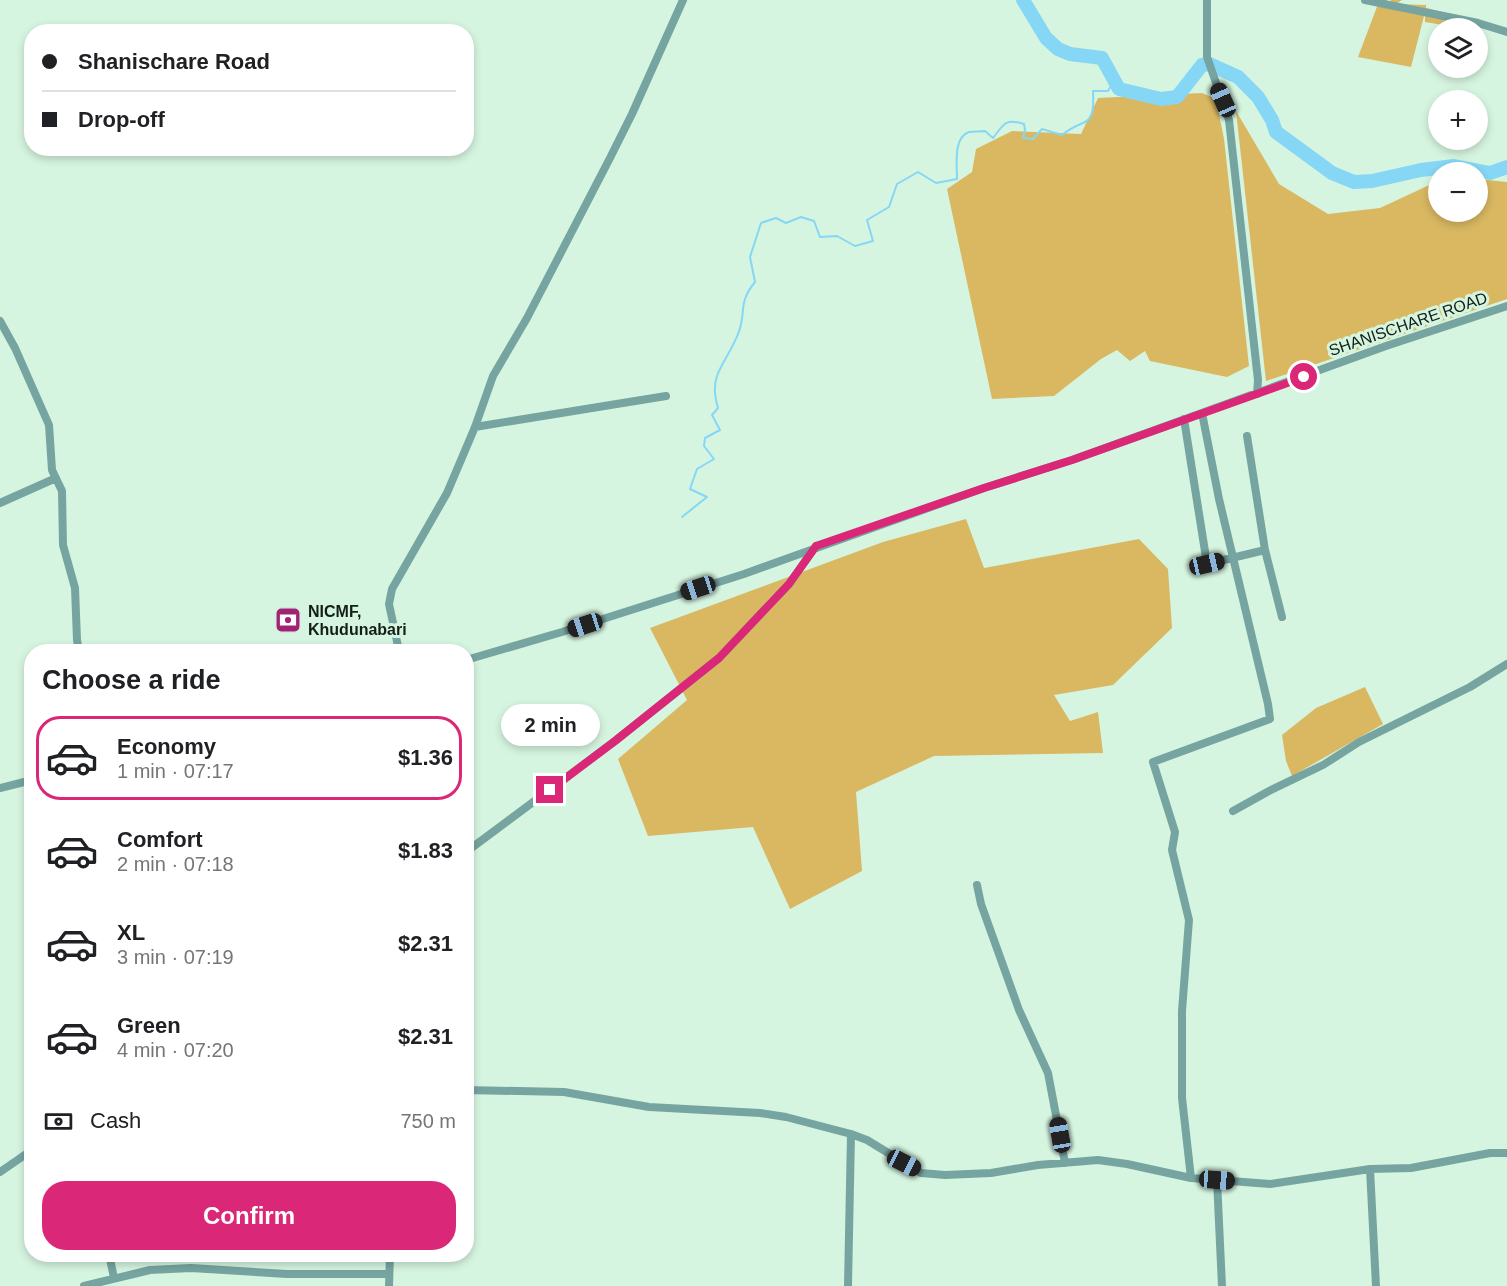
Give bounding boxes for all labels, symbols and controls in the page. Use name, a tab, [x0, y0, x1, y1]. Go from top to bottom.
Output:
map controls	[1428, 18, 1488, 222]
button: layers	[1428, 18, 1488, 78]
text: Shanischare Road	[78, 49, 270, 74]
car	[1207, 80, 1239, 120]
button: +	[1428, 90, 1488, 150]
text: Drop-off	[78, 107, 165, 132]
button: −	[1428, 162, 1488, 222]
street label: SHANISCHARE ROAD	[1327, 289, 1489, 359]
route start	[1290, 363, 1317, 390]
car	[1187, 551, 1227, 577]
car	[678, 574, 718, 602]
place label: NICMF, Khudunabari	[308, 603, 407, 638]
bank icon: NICMF, Khudunabari	[273, 605, 303, 635]
car	[565, 611, 605, 639]
text: Choose a ride	[42, 665, 221, 695]
callout: 2 min	[500, 703, 600, 745]
text: 2 min	[524, 714, 577, 736]
icon: car	[45, 731, 99, 785]
text: Economy	[117, 734, 216, 759]
text: $1.36	[398, 745, 453, 770]
text: 1 min · 07:17	[117, 760, 234, 782]
route end	[536, 776, 563, 803]
icon: car	[45, 824, 99, 878]
text: Comfort	[117, 827, 203, 852]
text: $1.83	[398, 838, 453, 863]
text: 2 min · 07:18	[117, 853, 234, 875]
icon: car	[45, 917, 99, 971]
text: XL	[117, 920, 145, 945]
text: $2.31	[398, 931, 453, 956]
text: 3 min · 07:19	[117, 946, 234, 968]
icon: car	[45, 1010, 99, 1064]
text: Green	[117, 1013, 181, 1038]
text: $2.31	[398, 1024, 453, 1049]
text: 4 min · 07:20	[117, 1039, 234, 1061]
icon: cash	[42, 1105, 75, 1138]
text: Cash	[90, 1108, 141, 1133]
text: 750 m	[400, 1110, 456, 1132]
car	[1048, 1116, 1072, 1154]
car	[884, 1147, 924, 1179]
car	[1198, 1170, 1236, 1190]
button: Confirm	[42, 1181, 456, 1250]

